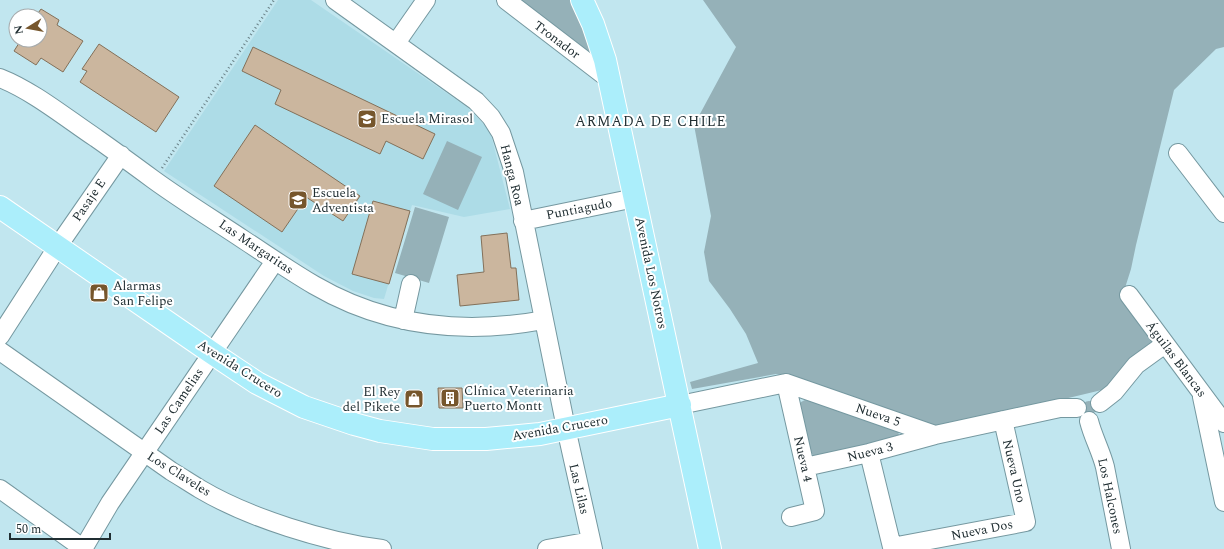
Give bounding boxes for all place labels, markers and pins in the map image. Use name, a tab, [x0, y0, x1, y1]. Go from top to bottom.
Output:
school or university icon: Escuela Mirasol	[356, 108, 378, 130]
place label: Escuela Mirasol	[381, 109, 473, 129]
place label: Escuela Adventista	[312, 183, 375, 218]
school or university icon: Escuela Adventista	[287, 189, 309, 211]
place label: Alarmas San Felipe	[113, 276, 173, 311]
shop icon: Alarmas San Felipe	[88, 282, 110, 304]
place label: Clínica Veterinaria Puerto Montt	[464, 381, 574, 416]
place label: El Rey del Pikete	[343, 382, 401, 417]
building icon: Clínica Veterinaria Puerto Montt	[439, 387, 461, 409]
shop icon: El Rey del Pikete	[403, 388, 425, 410]

